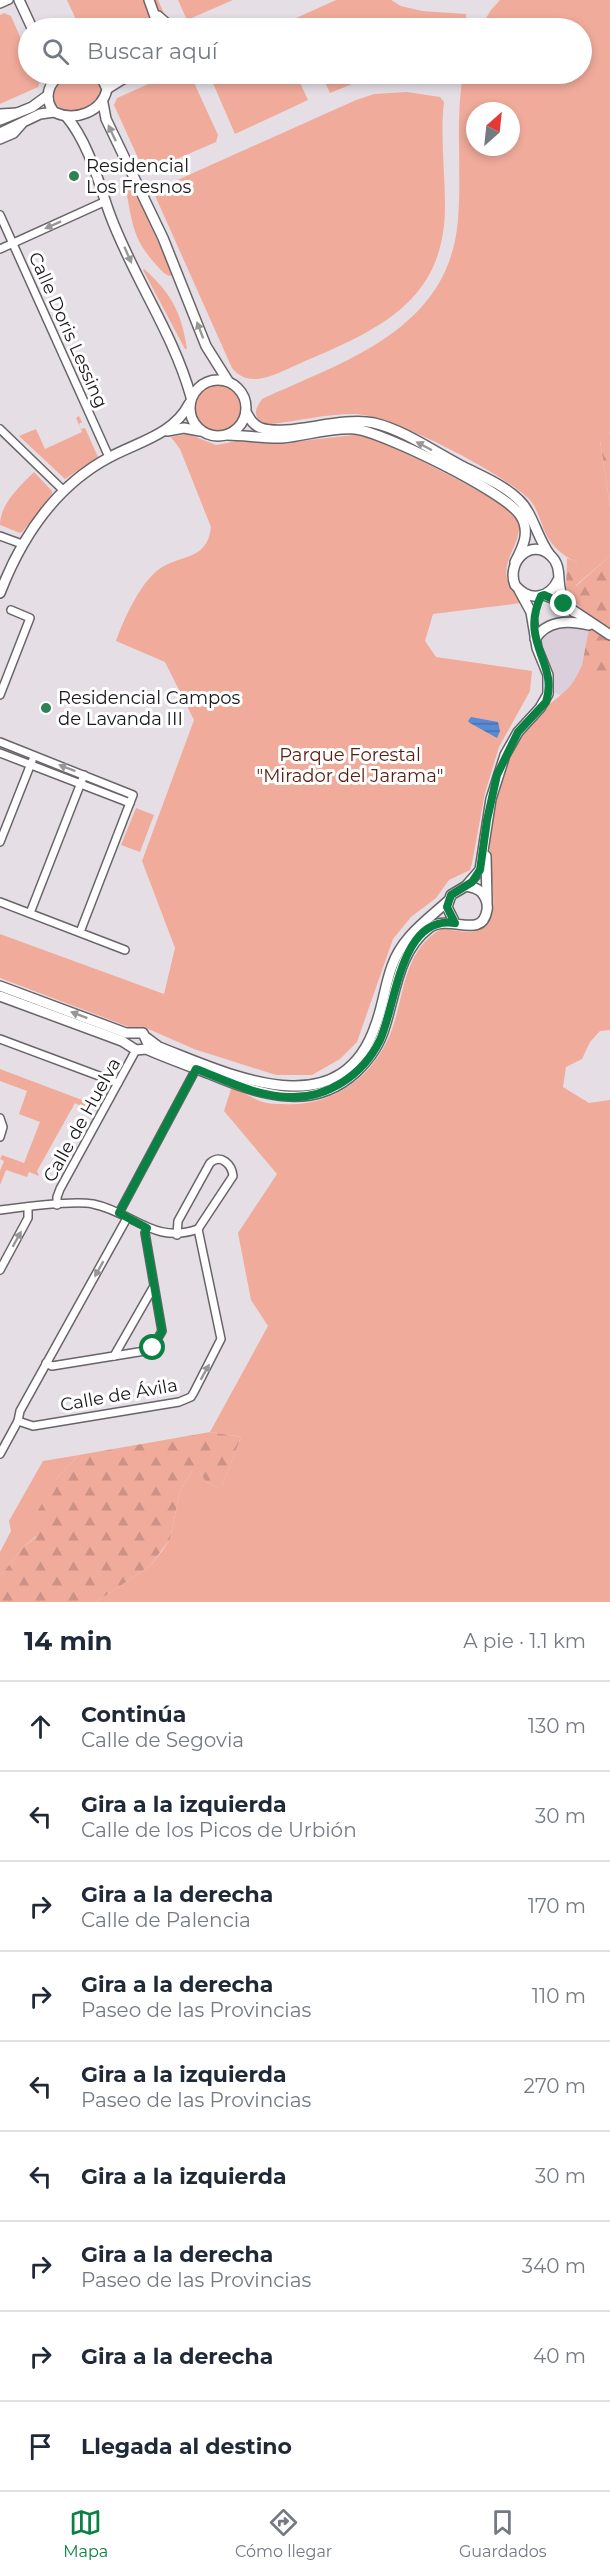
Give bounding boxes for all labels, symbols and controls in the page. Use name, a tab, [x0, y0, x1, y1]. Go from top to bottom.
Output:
search box	[18, 18, 592, 84]
icon: search	[39, 35, 72, 68]
text: Buscar aquí	[87, 38, 218, 65]
north arrow	[466, 102, 520, 156]
one-way arrow	[107, 124, 117, 142]
place label: Residencial Los Fresnos	[86, 155, 192, 198]
marker: Residencial Los Fresnos	[67, 169, 81, 183]
one-way arrow	[45, 221, 62, 230]
one-way arrow	[124, 247, 133, 264]
street label: Calle Doris Lessing	[24, 249, 112, 411]
one-way arrow	[195, 321, 204, 339]
one-way arrow	[415, 441, 432, 451]
route end	[550, 590, 576, 616]
place label: Residencial Campos de Lavanda III	[58, 687, 241, 730]
marker: Residencial Campos de Lavanda III	[39, 701, 53, 715]
park label: Parque Forestal "Mirador del Jarama"	[256, 744, 444, 787]
one-way arrow	[57, 763, 75, 773]
one-way arrow	[70, 1010, 88, 1020]
street label: Calle de Huelva	[39, 1054, 125, 1186]
one-way arrow	[12, 1230, 22, 1247]
one-way arrow	[94, 1261, 104, 1278]
route start	[139, 1334, 165, 1360]
one-way arrow	[200, 1363, 210, 1380]
street label: Calle de Ávila	[59, 1374, 179, 1416]
text: 14 min	[24, 1625, 113, 1657]
text: A pie · 1.1 km	[463, 1629, 586, 1653]
text: Continúa	[81, 1701, 186, 1728]
icon: ahead	[24, 1710, 57, 1743]
text: 130 m	[528, 1714, 586, 1738]
text: Calle de Segovia	[81, 1728, 244, 1752]
text: Gira a la izquierda	[81, 1791, 287, 1818]
icon: left	[24, 1800, 57, 1833]
text: 30 m	[535, 1804, 586, 1828]
text: Calle de los Picos de Urbión	[81, 1818, 357, 1842]
text: Gira a la derecha	[81, 1881, 273, 1908]
icon: right	[24, 1890, 57, 1923]
text: 170 m	[528, 1894, 586, 1918]
text: Calle de Palencia	[81, 1908, 251, 1932]
text: Gira a la derecha	[81, 1971, 273, 1998]
icon: right	[24, 1980, 57, 2013]
text: 110 m	[532, 1984, 586, 2008]
text: Paseo de las Provincias	[81, 1998, 311, 2022]
text: Gira a la izquierda	[81, 2061, 287, 2088]
icon: left	[24, 2070, 57, 2103]
text: 270 m	[524, 2074, 586, 2098]
text: Paseo de las Provincias	[81, 2088, 311, 2112]
icon: left	[24, 2160, 57, 2193]
text: Gira a la izquierda	[81, 2163, 287, 2190]
text: 30 m	[535, 2164, 586, 2188]
text: Gira a la derecha	[81, 2241, 273, 2268]
icon: right	[24, 2250, 57, 2283]
text: 340 m	[522, 2254, 586, 2278]
text: Paseo de las Provincias	[81, 2268, 311, 2292]
icon: right	[24, 2340, 57, 2373]
text: Gira a la derecha	[81, 2343, 273, 2370]
text: 40 m	[533, 2344, 586, 2368]
icon: arrive	[24, 2430, 57, 2463]
text: Llegada al destino	[81, 2433, 292, 2460]
tab: Mapa	[63, 2506, 108, 2561]
tab: Cómo llegar	[235, 2506, 332, 2561]
tab: Guardados	[459, 2506, 547, 2561]

